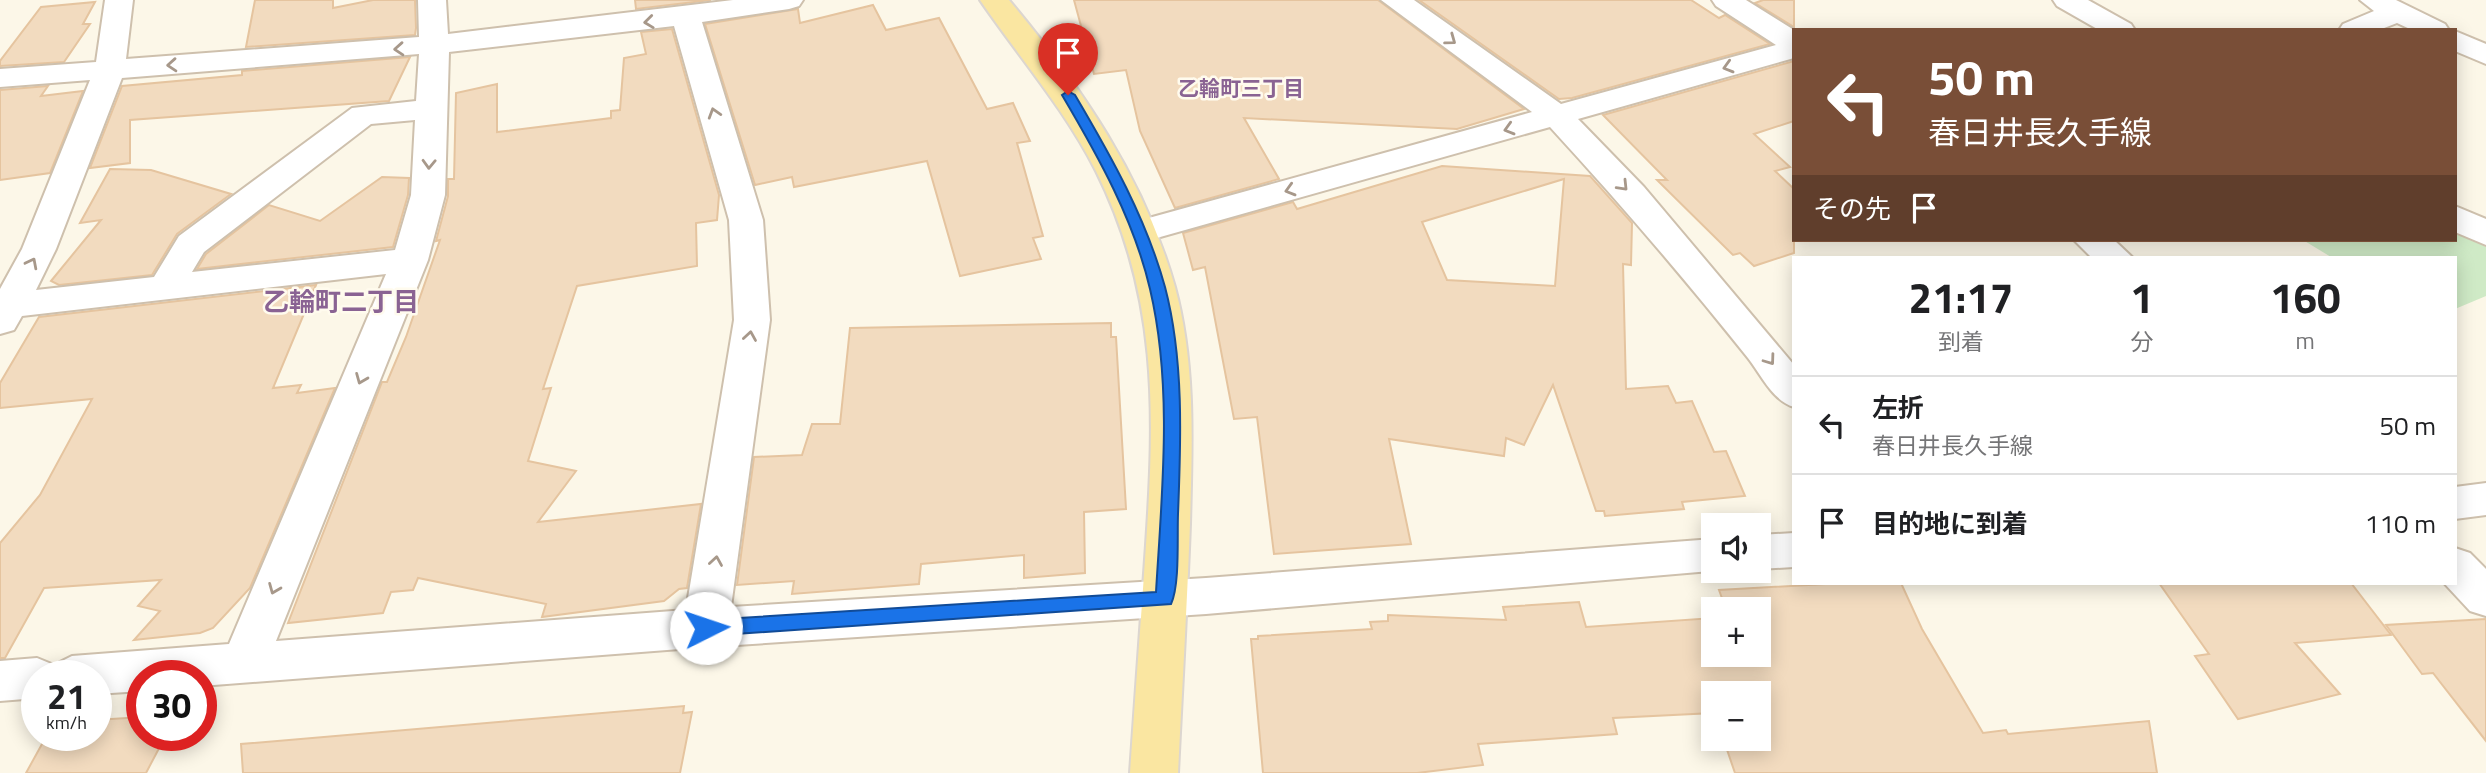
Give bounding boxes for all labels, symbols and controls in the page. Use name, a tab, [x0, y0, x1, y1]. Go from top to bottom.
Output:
one-way arrow	[644, 14, 655, 29]
pin	[1038, 23, 1098, 95]
one-way arrow	[1443, 32, 1455, 44]
icon: arrive	[1049, 34, 1087, 72]
text: 50 m	[1928, 39, 2035, 114]
one-way arrow	[393, 41, 404, 56]
icon: left	[1813, 56, 1904, 147]
one-way arrow	[166, 57, 177, 72]
one-way arrow	[1722, 59, 1734, 74]
district label: 乙輪町三丁目	[1178, 72, 1304, 104]
one-way arrow	[708, 107, 723, 119]
text: 春日井長久手線	[1928, 108, 2152, 156]
one-way arrow	[1503, 120, 1515, 135]
one-way arrow	[422, 158, 437, 169]
one-way arrow	[1615, 178, 1628, 191]
one-way arrow	[1284, 182, 1296, 196]
text: その先	[1813, 189, 1891, 228]
icon: arrive	[1905, 189, 1943, 227]
one-way arrow	[24, 257, 38, 270]
text: 21:17	[1909, 265, 2013, 329]
text: 1	[2130, 265, 2153, 329]
text: 160	[2270, 265, 2340, 329]
district label: 乙輪町二丁目	[263, 282, 419, 321]
text: m	[2296, 323, 2315, 358]
text: 到着	[1938, 324, 1984, 359]
text: 分	[2130, 324, 2153, 359]
one-way arrow	[742, 330, 757, 342]
one-way arrow	[1762, 352, 1774, 365]
one-way arrow	[355, 372, 369, 384]
text: 左折	[1872, 388, 1924, 427]
icon: left	[1813, 406, 1851, 444]
text: 50 m	[2379, 406, 2436, 445]
text: 春日井長久手線	[1872, 428, 2033, 463]
icon: arrive	[1813, 504, 1851, 542]
text: 目的地に到着	[1872, 504, 2028, 543]
text: 110 m	[2365, 504, 2436, 543]
map controls	[1701, 513, 1771, 751]
button: sound	[1701, 513, 1771, 583]
one-way arrow	[708, 555, 723, 567]
one-way arrow	[269, 583, 283, 595]
position arrow	[669, 591, 743, 665]
button: +	[1701, 597, 1771, 667]
speed limit sign: 30	[126, 660, 217, 751]
text: 21	[47, 669, 86, 723]
button: −	[1701, 681, 1771, 751]
text: km/h	[46, 709, 87, 736]

